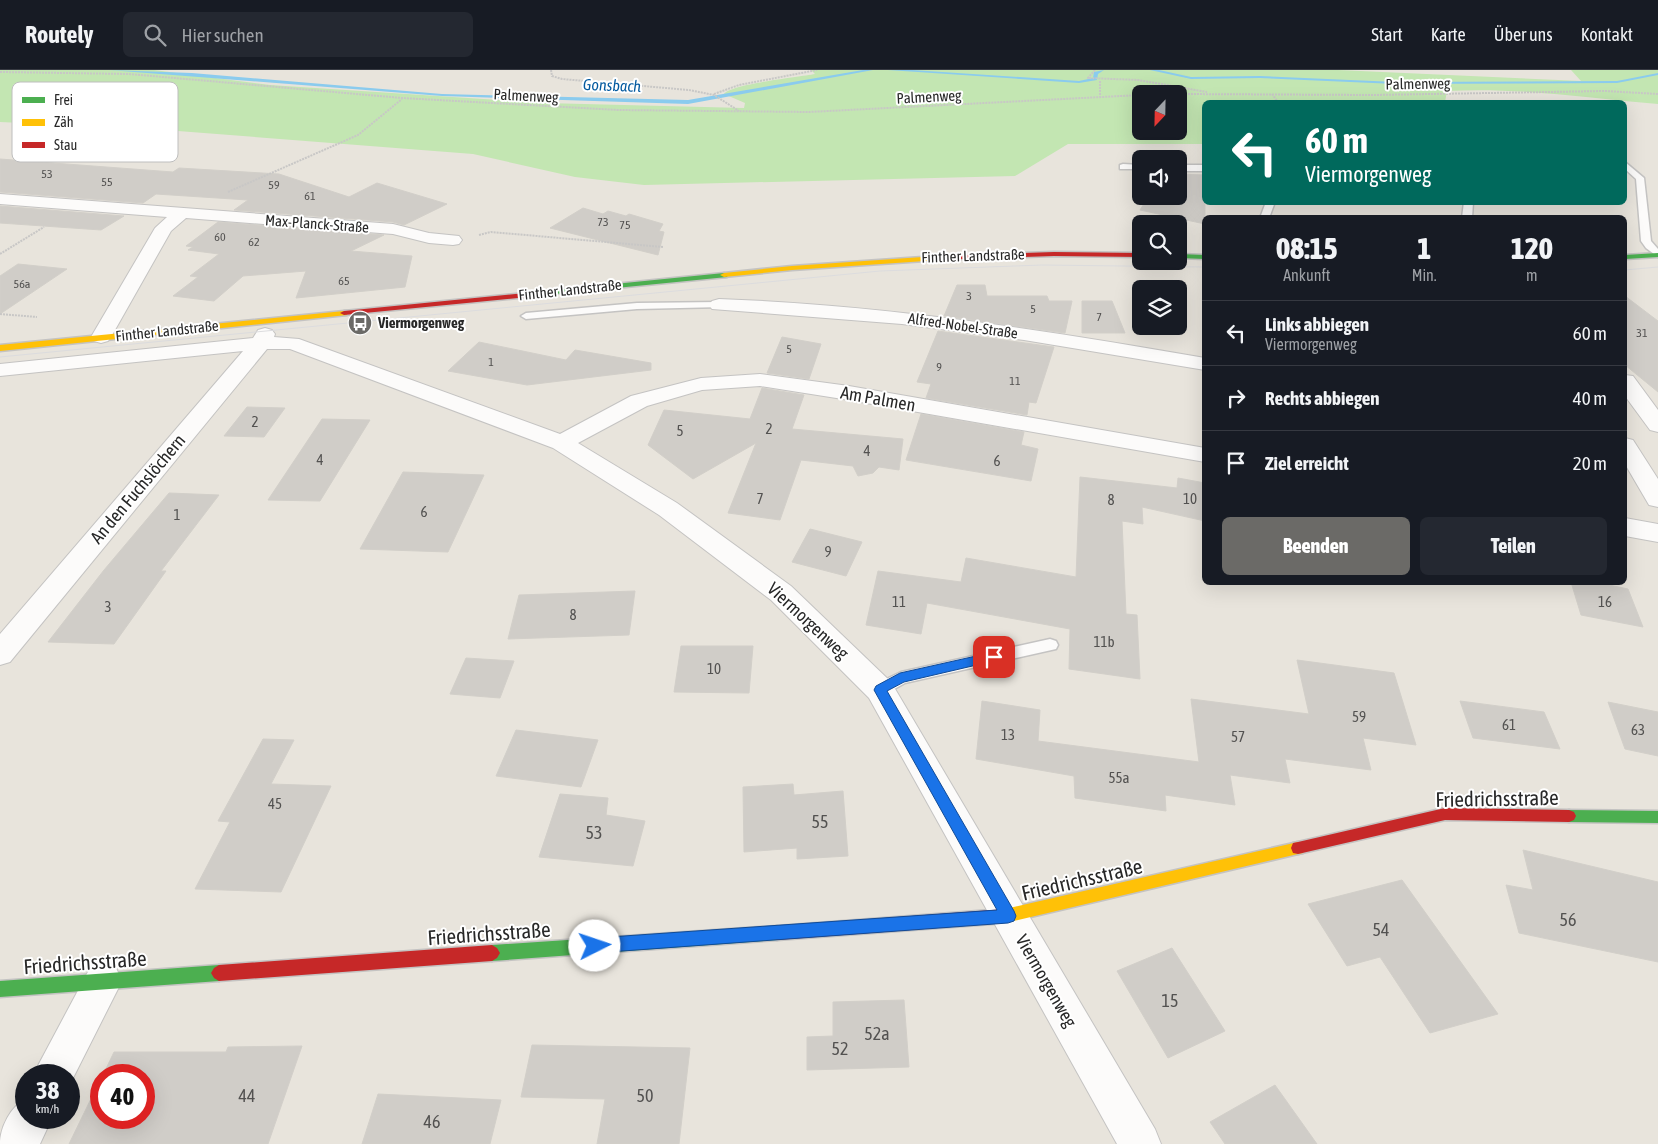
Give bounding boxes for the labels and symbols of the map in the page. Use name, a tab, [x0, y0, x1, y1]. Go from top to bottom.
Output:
street label: Palmenweg	[1385, 74, 1451, 93]
water label: Gonsbach	[583, 75, 642, 95]
legend	[12, 82, 178, 162]
street label: Palmenweg	[493, 85, 559, 106]
north arrow	[1132, 85, 1188, 140]
street label: Palmenweg	[896, 86, 962, 107]
text: Frei	[54, 92, 73, 108]
text: Zäh	[54, 114, 74, 130]
text: Stau	[54, 137, 77, 153]
house number: 53	[41, 167, 53, 181]
house number: 55	[101, 175, 113, 189]
house number: 59	[268, 178, 280, 192]
house number: 61	[304, 189, 316, 203]
street label: Max-Planck-Straße	[265, 211, 370, 236]
house number: 73	[597, 215, 609, 229]
house number: 75	[619, 218, 631, 232]
house number: 60	[214, 230, 226, 244]
house number: 62	[248, 235, 260, 249]
street label: Finther Landstraße	[921, 245, 1025, 266]
house number: 65	[338, 274, 350, 288]
street label: Finther Landstraße	[518, 276, 622, 303]
house number: 56a	[14, 277, 30, 291]
house number: 3	[966, 289, 972, 303]
house number: 5	[1030, 302, 1036, 316]
street label: Alfred-Nobel-Straße	[907, 309, 1019, 342]
bus stop icon: Viermorgenweg	[347, 310, 373, 336]
house number: 7	[1096, 310, 1102, 324]
place label: Viermorgenweg	[377, 314, 465, 331]
street label: Finther Landstraße	[115, 317, 219, 344]
house number: 31	[1636, 326, 1648, 340]
house number: 5	[786, 342, 792, 356]
house number: 1	[488, 355, 494, 369]
house number: 9	[936, 360, 942, 374]
house number: 11	[1009, 374, 1021, 388]
street label: Am Palmen	[839, 382, 917, 415]
house number: 2	[251, 413, 259, 430]
house number: 2	[765, 420, 773, 437]
house number: 5	[676, 422, 684, 439]
street label: An den Fuchslöchern	[86, 430, 189, 548]
house number: 4	[863, 442, 871, 459]
house number: 4	[316, 451, 324, 468]
house number: 6	[993, 452, 1001, 469]
house number: 7	[756, 490, 764, 507]
house number: 10	[1183, 490, 1197, 507]
house number: 8	[1107, 491, 1115, 508]
house number: 6	[420, 503, 428, 520]
house number: 1	[173, 506, 181, 523]
house number: 9	[824, 543, 832, 560]
street label: Viermorgenweg	[763, 578, 853, 664]
house number: 11	[892, 593, 906, 610]
house number: 16	[1598, 593, 1612, 610]
house number: 3	[104, 598, 112, 615]
house number: 8	[569, 606, 577, 623]
house number: 11b	[1093, 633, 1115, 650]
pin	[973, 636, 1015, 678]
house number: 10	[707, 660, 721, 677]
house number: 59	[1352, 708, 1366, 725]
house number: 61	[1502, 716, 1516, 733]
house number: 63	[1631, 721, 1645, 738]
house number: 13	[1001, 726, 1015, 743]
house number: 57	[1231, 728, 1245, 745]
house number: 55a	[1108, 769, 1130, 786]
street label: Friedrichsstraße	[1435, 785, 1559, 811]
house number: 45	[268, 795, 282, 812]
house number: 55	[812, 811, 828, 832]
house number: 53	[586, 822, 602, 843]
street label: Friedrichsstraße	[1019, 853, 1145, 905]
house number: 56	[1560, 909, 1576, 930]
street label: Friedrichsstraße	[427, 917, 551, 949]
position arrow	[568, 919, 620, 971]
house number: 54	[1373, 919, 1389, 940]
street label: Viermorgenweg	[1011, 931, 1082, 1031]
street label: Friedrichsstraße	[23, 946, 147, 978]
house number: 15	[1162, 990, 1178, 1011]
house number: 52a	[864, 1023, 890, 1044]
house number: 52	[832, 1038, 848, 1059]
speed limit sign: 40	[90, 1064, 155, 1129]
house number: 44	[239, 1085, 255, 1106]
house number: 50	[637, 1085, 653, 1106]
house number: 46	[424, 1111, 440, 1132]

